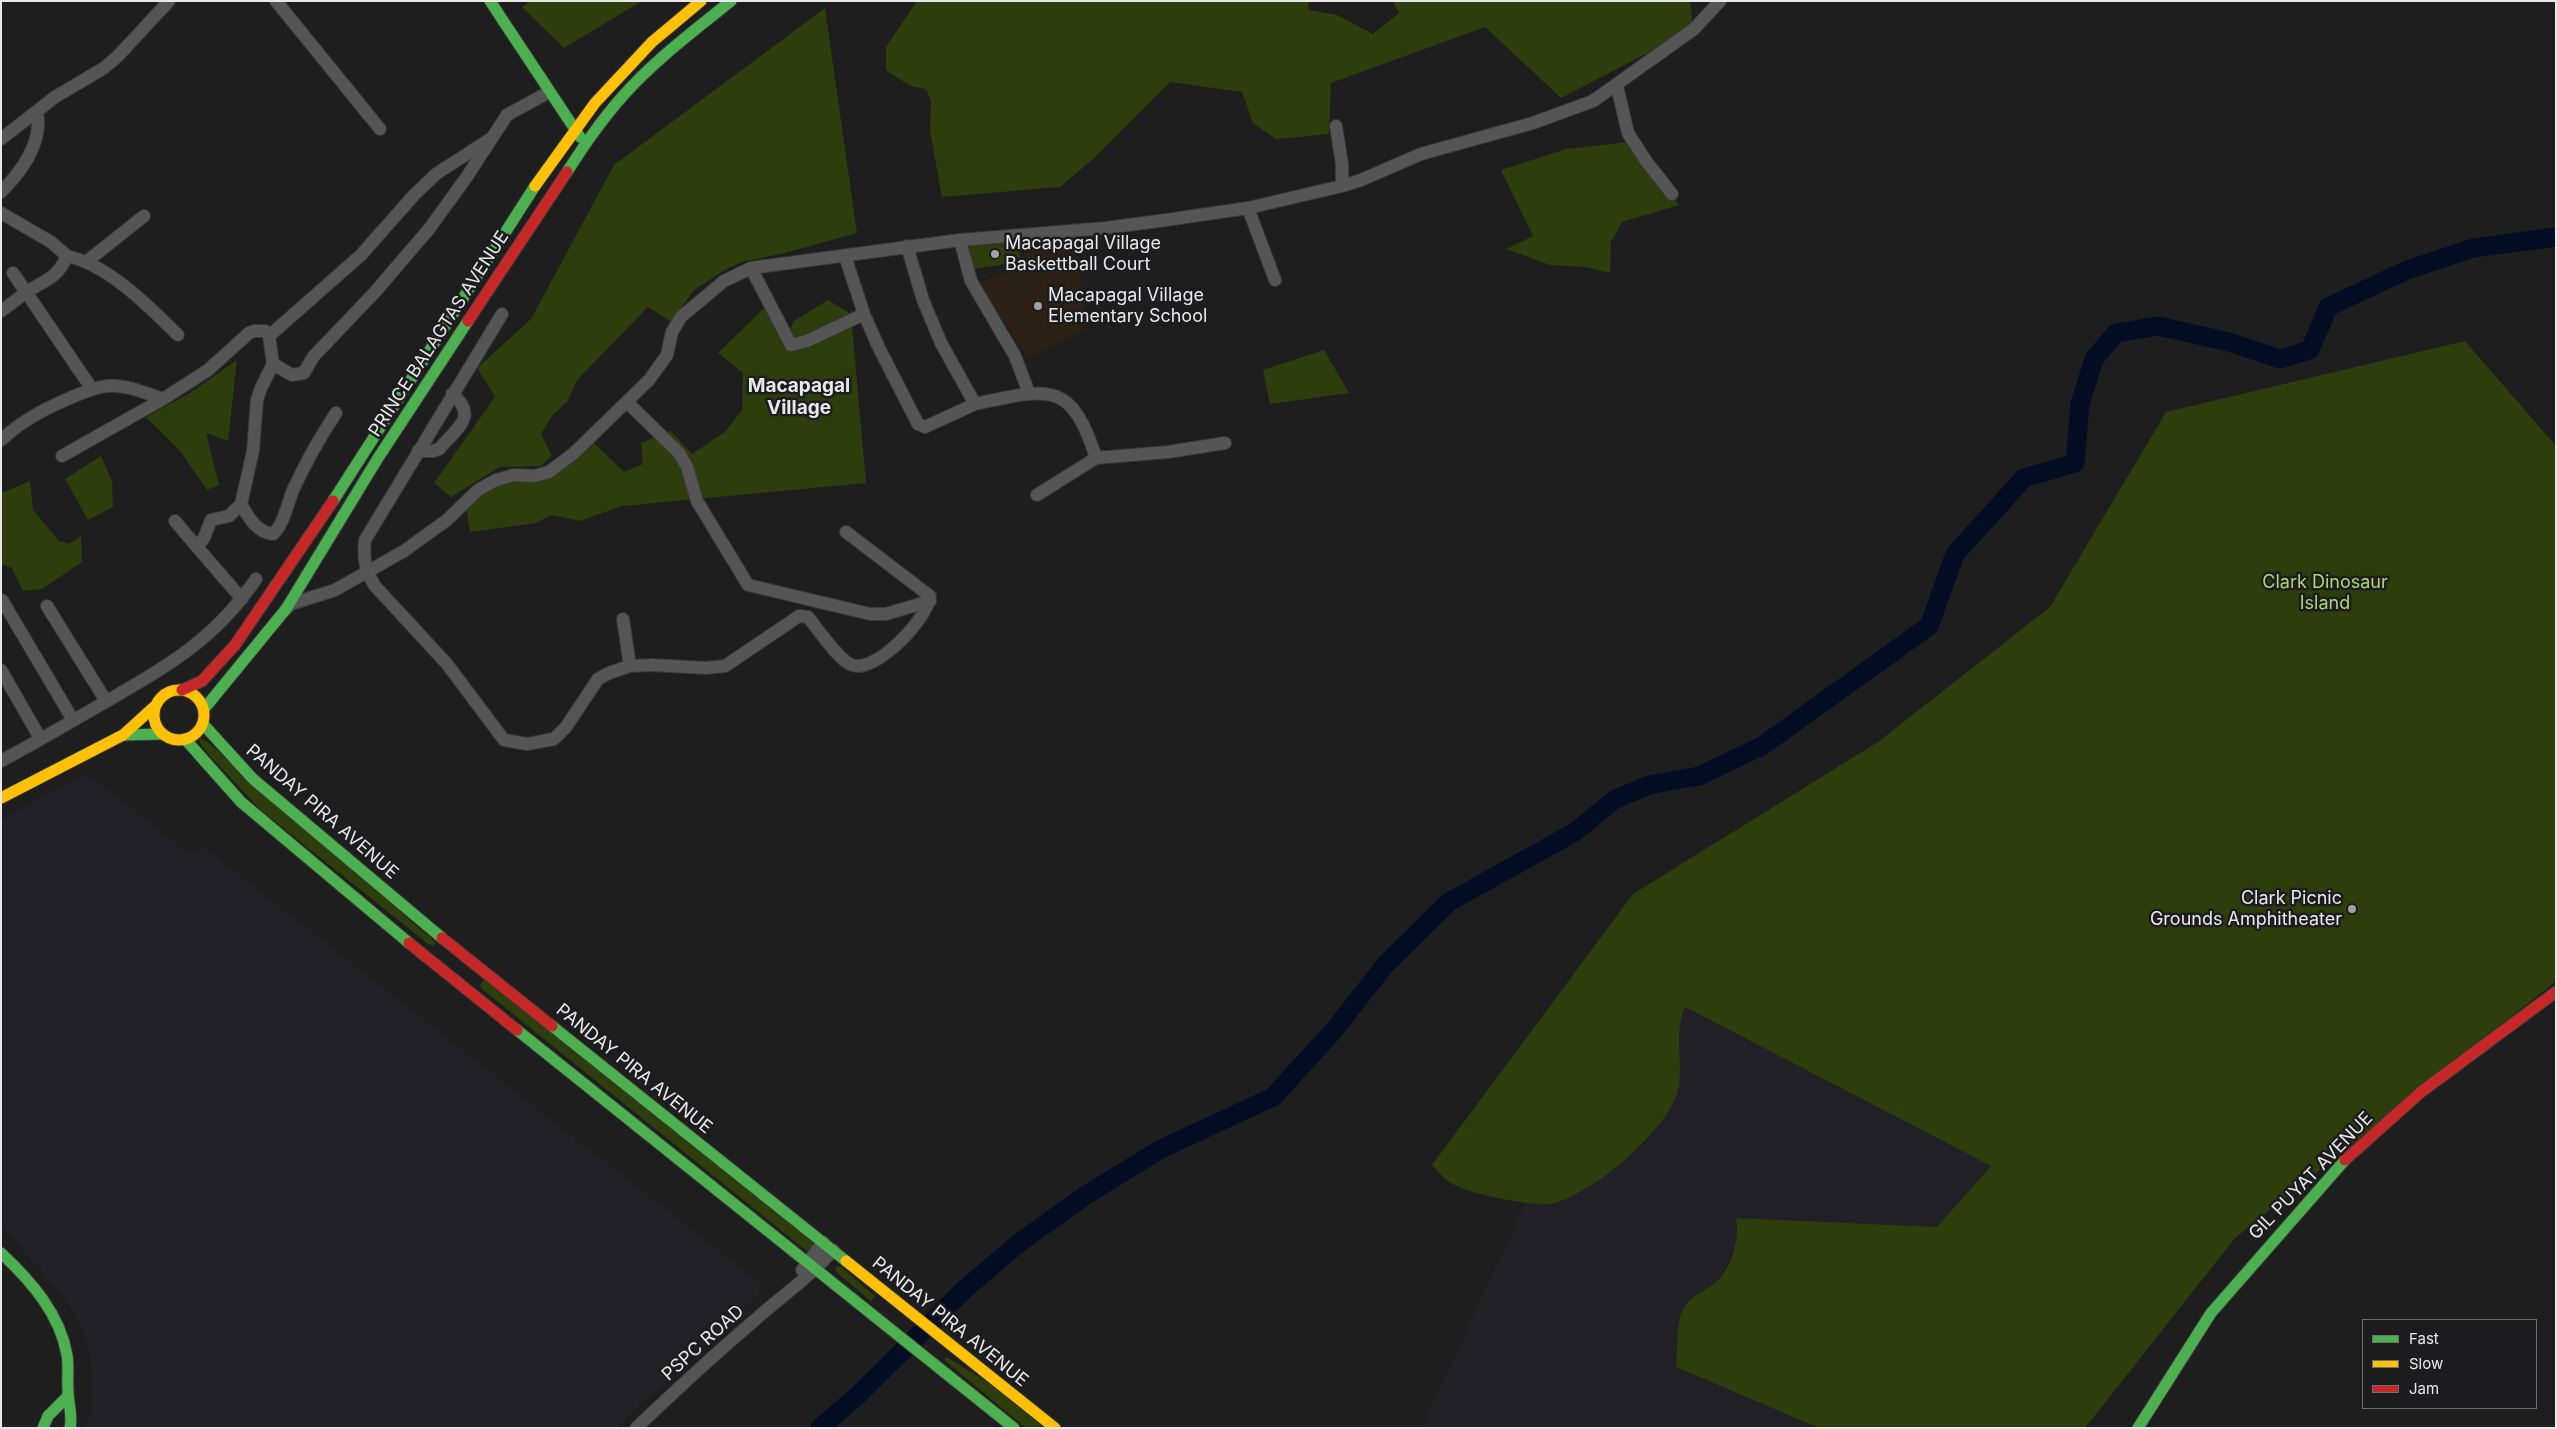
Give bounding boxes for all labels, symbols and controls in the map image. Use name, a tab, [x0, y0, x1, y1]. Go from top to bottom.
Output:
street label: PRINCE BALAGTAS AVENUE	[364, 227, 514, 441]
place label: Macapagal Village Baskettball Court	[1005, 233, 1161, 276]
marker: Macapagal Village Baskettball Court	[989, 248, 1001, 260]
place label: Macapagal Village Elementary School	[1048, 285, 1207, 328]
marker: Macapagal Village Elementary School	[1032, 300, 1044, 312]
district label: Macapagal Village	[748, 375, 850, 419]
park label: Clark Dinosaur Island	[2262, 572, 2388, 614]
street label: PANDAY PIRA AVENUE	[242, 740, 402, 884]
place label: Clark Picnic Grounds Amphitheater	[2150, 888, 2342, 931]
marker: Clark Picnic Grounds Amphitheater	[2346, 903, 2358, 915]
street label: PANDAY PIRA AVENUE	[552, 999, 716, 1139]
street label: GIL PUYAT AVENUE	[2245, 1108, 2377, 1244]
street label: PANDAY PIRA AVENUE	[868, 1252, 1032, 1392]
street label: PSPC ROAD	[658, 1301, 748, 1385]
legend	[2362, 1319, 2537, 1409]
text: Fast	[2409, 1329, 2439, 1348]
text: Slow	[2409, 1354, 2443, 1373]
text: Jam	[2409, 1379, 2439, 1398]

